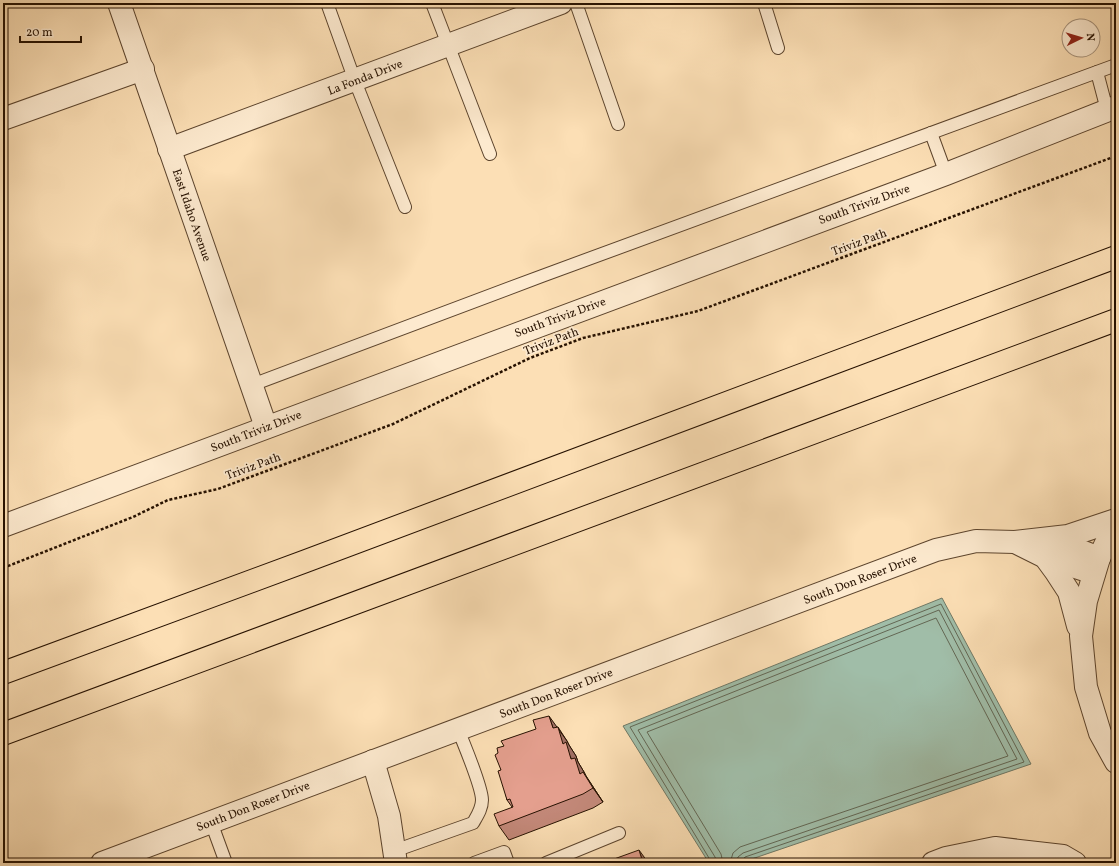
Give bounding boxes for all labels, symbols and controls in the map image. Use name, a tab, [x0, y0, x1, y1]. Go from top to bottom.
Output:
scale bar	[20, 18, 81, 44]
north arrow	[1061, 18, 1101, 58]
text: 20 m	[26, 25, 53, 41]
text: N	[1082, 33, 1097, 42]
street label: La Fonda Drive	[326, 56, 405, 100]
street label: East Idaho Avenue	[168, 167, 215, 264]
street label: South Triviz Drive	[816, 181, 912, 229]
street label: Triviz Path	[830, 226, 889, 260]
street label: South Triviz Drive	[512, 294, 608, 342]
street label: Triviz Path	[522, 324, 581, 360]
street label: South Triviz Drive	[209, 407, 304, 457]
street label: Triviz Path	[224, 450, 283, 484]
street label: South Don Roser Drive	[801, 551, 920, 609]
street label: South Don Roser Drive	[497, 665, 616, 723]
street label: South Don Roser Drive	[194, 778, 313, 836]

